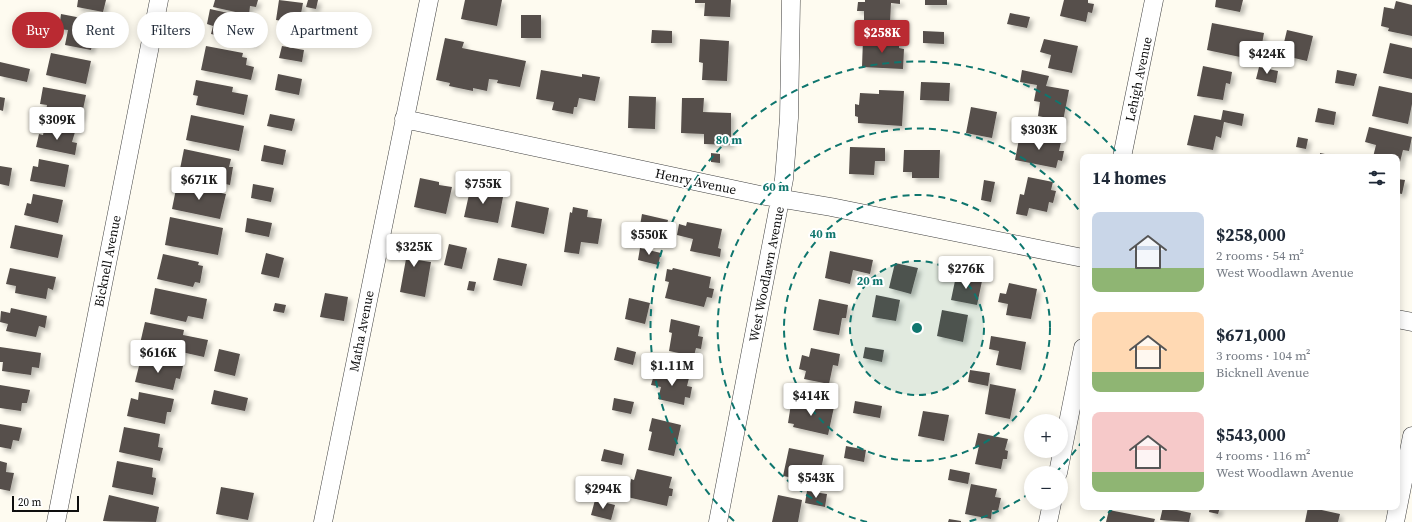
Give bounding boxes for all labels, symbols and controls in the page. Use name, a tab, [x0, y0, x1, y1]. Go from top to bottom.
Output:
chip: Buy	[12, 12, 64, 48]
chip: Rent	[72, 12, 129, 48]
chip: Filters	[137, 12, 205, 48]
chip: New	[213, 12, 268, 48]
chip: Apartment	[276, 12, 372, 48]
pin: $258K	[854, 20, 910, 54]
text: $258K	[863, 24, 901, 41]
street label: Lehigh Avenue	[1121, 35, 1156, 123]
pin: $424K	[1239, 41, 1295, 75]
text: $424K	[1248, 45, 1286, 62]
pin: $309K	[29, 107, 85, 141]
text: $309K	[38, 111, 76, 128]
pin: $303K	[1011, 117, 1067, 151]
text: $303K	[1020, 121, 1058, 138]
text: 80 m	[716, 132, 742, 148]
street label: Henry Avenue	[654, 165, 738, 198]
text: 14 homes	[1092, 166, 1166, 190]
pin: $671K	[171, 167, 227, 201]
icon: filters	[1366, 167, 1388, 189]
text: $671K	[180, 171, 218, 188]
pin: $755K	[455, 171, 511, 205]
text: $755K	[464, 175, 502, 192]
text: 60 m	[763, 179, 789, 195]
street label: West Woodlawn Avenue	[745, 205, 788, 343]
street label: Bicknell Avenue	[90, 213, 125, 308]
pin: $550K	[621, 222, 677, 256]
text: $258,000	[1216, 223, 1286, 247]
text: $550K	[630, 226, 668, 243]
text: 40 m	[810, 226, 836, 242]
icon: home	[1124, 228, 1172, 276]
pin: $325K	[386, 234, 442, 268]
text: $325K	[395, 238, 433, 255]
text: 2 rooms · 54 m²	[1216, 247, 1304, 264]
pin: $276K	[938, 256, 994, 290]
text: $276K	[947, 260, 985, 277]
text: West Woodlawn Avenue	[1216, 264, 1354, 281]
text: 20 m	[857, 273, 883, 289]
street label: Matha Avenue	[345, 289, 378, 373]
centre of rings	[910, 321, 924, 335]
text: $671,000	[1216, 323, 1286, 347]
icon: home	[1124, 328, 1172, 376]
pin: $616K	[130, 340, 186, 374]
text: $616K	[139, 344, 177, 361]
text: 3 rooms · 104 m²	[1216, 347, 1311, 364]
pin: $1.11M	[639, 353, 705, 387]
text: $1.11M	[650, 357, 694, 374]
text: Bicknell Avenue	[1216, 364, 1309, 381]
pin: $414K	[783, 383, 839, 417]
text: $414K	[792, 387, 830, 404]
map controls	[1024, 414, 1068, 510]
button: +	[1024, 414, 1068, 458]
text: $543,000	[1216, 423, 1286, 447]
icon: home	[1124, 428, 1172, 476]
text: 4 rooms · 116 m²	[1216, 447, 1311, 464]
text: West Woodlawn Avenue	[1216, 464, 1354, 481]
pin: $543K	[788, 465, 844, 499]
button: −	[1024, 466, 1068, 510]
text: $543K	[797, 469, 835, 486]
pin: $294K	[575, 476, 631, 510]
text: $294K	[584, 480, 622, 497]
scale bar	[12, 494, 79, 513]
text: 20 m	[18, 495, 41, 510]

